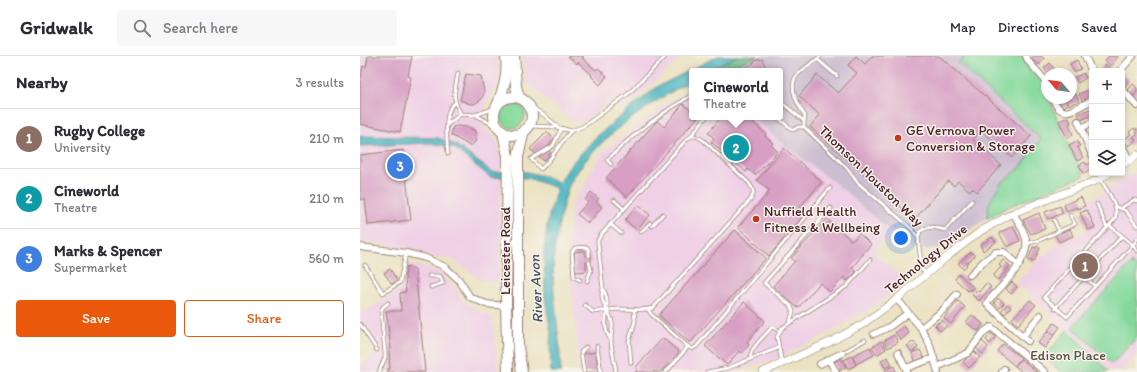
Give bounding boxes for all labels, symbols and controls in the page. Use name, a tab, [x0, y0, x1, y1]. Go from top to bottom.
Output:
search box	[117, 10, 397, 46]
text: Gridwalk	[20, 16, 93, 39]
icon: search	[131, 17, 153, 39]
text: Search here	[163, 19, 238, 37]
text: Map	[950, 19, 976, 36]
text: Directions	[998, 19, 1059, 36]
text: Saved	[1081, 19, 1117, 36]
popup	[689, 68, 783, 120]
north arrow	[1041, 68, 1077, 104]
map controls	[1089, 68, 1125, 176]
button: +	[1089, 68, 1125, 104]
text: Nearby	[16, 72, 68, 92]
text: 3 results	[295, 75, 344, 90]
text: Cineworld	[703, 78, 769, 96]
text: Theatre	[703, 96, 747, 111]
button: −	[1089, 104, 1125, 140]
text: Rugby College	[54, 122, 145, 140]
street label: Thomson Houston Way	[815, 122, 927, 230]
place label: GE Vernova Power Conversion & Storage	[906, 122, 1035, 155]
text: 1	[26, 131, 32, 146]
text: 210 m	[309, 131, 344, 146]
pin: 2	[723, 133, 749, 163]
marker: GE Vernova Power Conversion & Storage	[893, 133, 903, 143]
text: University	[54, 140, 111, 155]
button: layers	[1089, 140, 1125, 176]
pin: 3	[387, 151, 413, 181]
text: Cineworld	[54, 182, 119, 200]
text: 2	[26, 191, 32, 206]
text: 210 m	[309, 191, 344, 206]
text: Theatre	[54, 200, 97, 215]
place label: Nuffield Health Fitness & Wellbeing	[764, 203, 881, 236]
street label: Leicester Road	[497, 207, 514, 295]
marker: Nuffield Health Fitness & Wellbeing	[751, 214, 761, 224]
street label: Technology Drive	[881, 220, 971, 298]
your location	[891, 228, 911, 248]
text: Marks & Spencer	[54, 242, 162, 260]
text: 3	[25, 251, 33, 266]
text: 560 m	[308, 251, 344, 266]
pin: 1	[1072, 251, 1098, 281]
water label: River Avon	[525, 254, 547, 324]
text: Supermarket	[54, 260, 127, 275]
button: Save	[16, 300, 176, 337]
button: Share	[184, 300, 344, 337]
park label: Edison Place	[1030, 347, 1106, 364]

